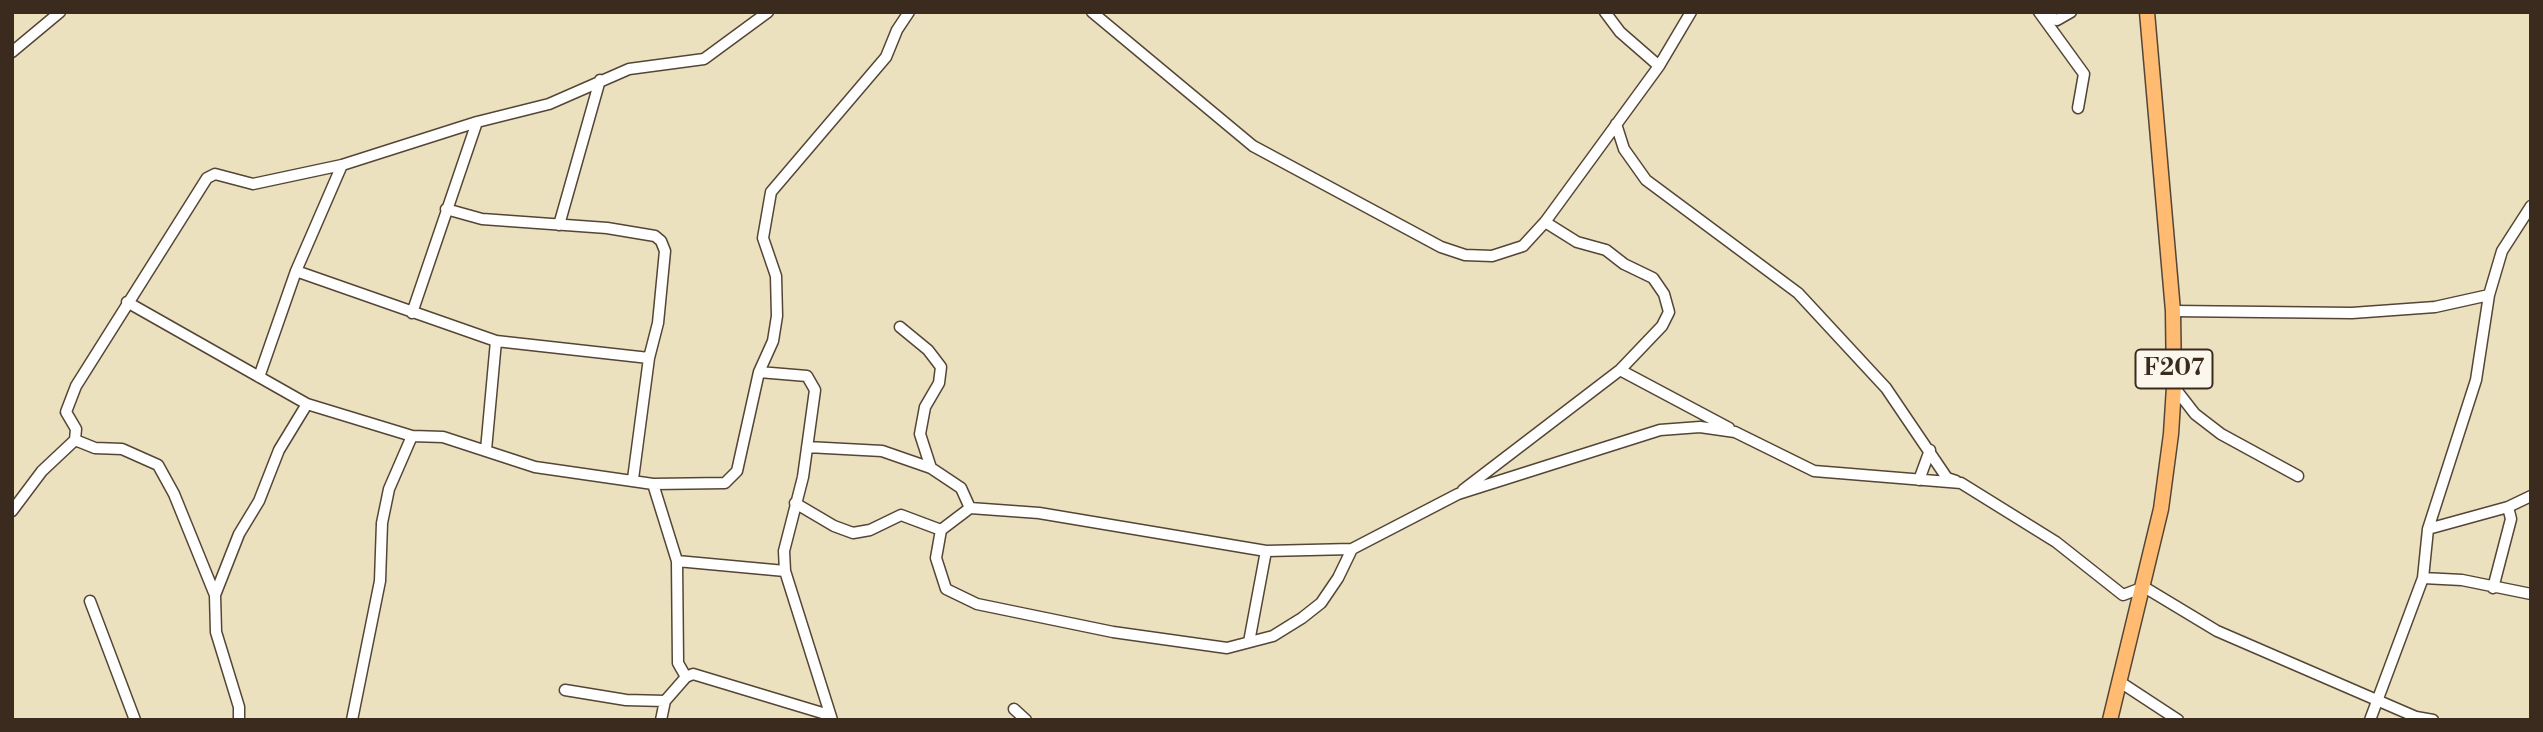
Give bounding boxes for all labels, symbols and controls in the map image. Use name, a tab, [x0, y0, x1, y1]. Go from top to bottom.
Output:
road number: F207	[2136, 350, 2212, 388]

